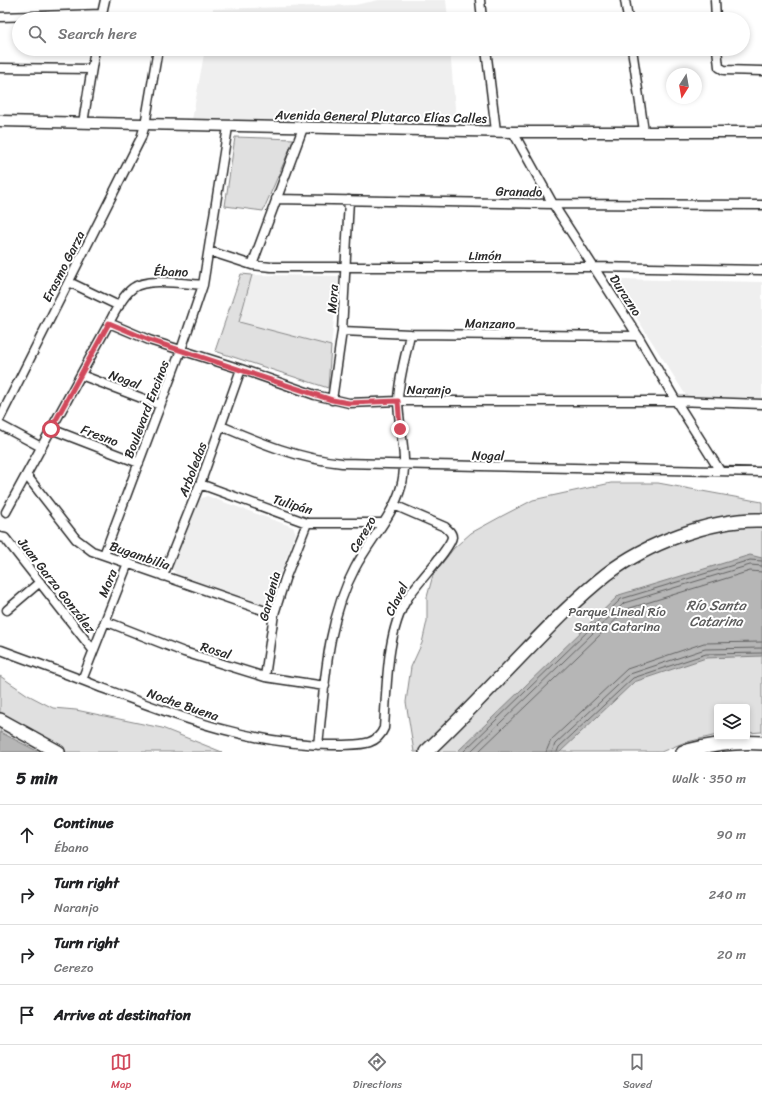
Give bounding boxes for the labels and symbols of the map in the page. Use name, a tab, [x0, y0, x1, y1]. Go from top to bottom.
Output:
north arrow	[666, 68, 702, 104]
street label: Avenida General Plutarco Elías Calles	[274, 103, 488, 130]
street label: Granado	[495, 180, 543, 203]
street label: Erasmo Garza	[36, 226, 92, 306]
street label: Limón	[468, 244, 502, 267]
street label: Ébano	[153, 259, 189, 284]
street label: Durazno	[603, 270, 648, 321]
street label: Mora	[320, 283, 345, 314]
street label: Manzano	[465, 312, 516, 335]
street label: Boulevard Encinos	[117, 357, 176, 462]
street label: Nogal	[106, 363, 144, 396]
street label: Naranjo	[407, 378, 452, 401]
street label: Fresno	[78, 418, 122, 453]
route start	[42, 420, 60, 438]
route end	[391, 420, 409, 438]
street label: Arboledas	[171, 438, 213, 501]
street label: Nogal	[472, 444, 505, 467]
street label: Tulipán	[270, 488, 316, 521]
street label: Cerezo	[342, 511, 383, 557]
street label: Juan Garza González	[11, 532, 102, 639]
street label: Bugambilia	[106, 534, 174, 577]
street label: Mora	[91, 565, 124, 601]
street label: Gardenia	[252, 568, 287, 624]
street label: Clavel	[378, 578, 415, 620]
water label: Río Santa Catarina	[686, 593, 748, 634]
park label: Parque Lineal Río Santa Catarina	[568, 600, 666, 638]
street label: Rosal	[198, 635, 234, 666]
street label: Noche Buena	[144, 681, 222, 728]

